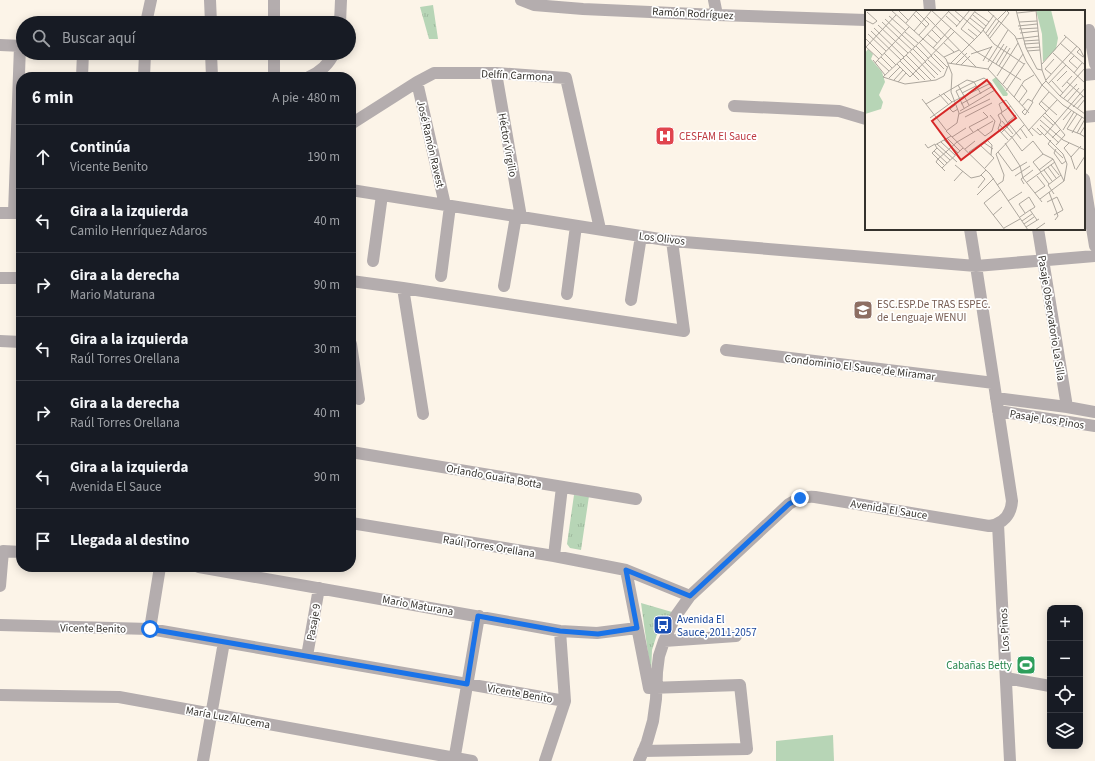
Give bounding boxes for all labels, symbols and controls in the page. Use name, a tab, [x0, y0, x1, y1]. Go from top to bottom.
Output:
street label: Ramón Rodríguez	[652, 4, 734, 23]
inset map	[865, 10, 1085, 230]
search box	[16, 16, 356, 60]
icon: search	[30, 27, 52, 49]
text: Buscar aquí	[62, 28, 135, 49]
street label: Delfín Carmona	[481, 66, 553, 85]
text: 6 min	[32, 86, 73, 110]
text: A pie · 480 m	[272, 89, 340, 107]
street label: José Ramón Ravest	[413, 99, 448, 189]
street label: Héctor Virgilio	[494, 112, 521, 178]
hospital icon: CESFAM El Sauce	[654, 125, 676, 147]
place label: CESFAM El Sauce	[679, 129, 757, 144]
text: Continúa	[70, 137, 131, 158]
icon: ahead	[32, 146, 54, 168]
text: 190 m	[307, 148, 340, 166]
text: Vicente Benito	[70, 158, 148, 176]
text: Gira a la izquierda	[70, 201, 189, 222]
icon: left	[32, 210, 54, 232]
text: 40 m	[314, 212, 340, 230]
text: Camilo Henríquez Adaros	[70, 222, 207, 240]
street label: Los Olivos	[638, 228, 686, 249]
street label: Pasaje Observatorio La Silla	[1034, 254, 1069, 382]
text: Gira a la derecha	[70, 265, 180, 286]
icon: right	[32, 274, 54, 296]
text: 90 m	[314, 276, 340, 294]
text: Mario Maturana	[70, 286, 155, 304]
place label: ESC.ESP.De TRAS ESPEC. de Lenguaje WENUI	[877, 297, 991, 325]
school or university icon: ESC.ESP.De TRAS ESPEC. de Lenguaje WENUI	[852, 299, 874, 321]
text: Gira a la izquierda	[70, 329, 189, 350]
icon: left	[32, 338, 54, 360]
text: 30 m	[314, 340, 340, 358]
text: Raúl Torres Orellana	[70, 350, 180, 368]
street label: Condominio El Sauce de Miramar	[784, 351, 936, 384]
text: Gira a la derecha	[70, 393, 180, 414]
icon: right	[32, 402, 54, 424]
text: 40 m	[314, 404, 340, 422]
street label: Pasaje Los Pinos	[1009, 406, 1086, 433]
text: Raúl Torres Orellana	[70, 414, 180, 432]
text: Gira a la izquierda	[70, 457, 189, 478]
street label: Orlando Guaita Botta	[445, 461, 543, 492]
icon: left	[32, 466, 54, 488]
text: 90 m	[314, 468, 340, 486]
text: Avenida El Sauce	[70, 478, 162, 496]
route end	[791, 489, 809, 507]
street label: Avenida El Sauce	[849, 496, 929, 523]
icon: arrive	[32, 530, 54, 552]
text: Llegada al destino	[70, 530, 190, 551]
street label: Raúl Torres Orellana	[442, 532, 536, 561]
street label: Mario Maturana	[381, 592, 455, 619]
street label: Pasaje 9	[303, 602, 324, 642]
map controls	[1047, 605, 1083, 749]
button: +	[1047, 605, 1083, 641]
street label: Los Pinos	[996, 607, 1013, 652]
place label: Avenida El Sauce, 2011-2057	[677, 612, 757, 640]
bus stop icon: Avenida El Sauce, 2011-2057	[652, 614, 674, 636]
street label: Vicente Benito	[60, 620, 126, 637]
route start	[141, 620, 159, 638]
button: −	[1047, 641, 1083, 677]
sports icon: Cabañas Betty	[1015, 654, 1037, 676]
place label: Cabañas Betty	[946, 658, 1012, 673]
button: locate	[1047, 677, 1083, 713]
street label: Vicente Benito	[486, 680, 554, 707]
street label: María Luz Alucema	[184, 703, 271, 732]
button: layers	[1047, 713, 1083, 749]

